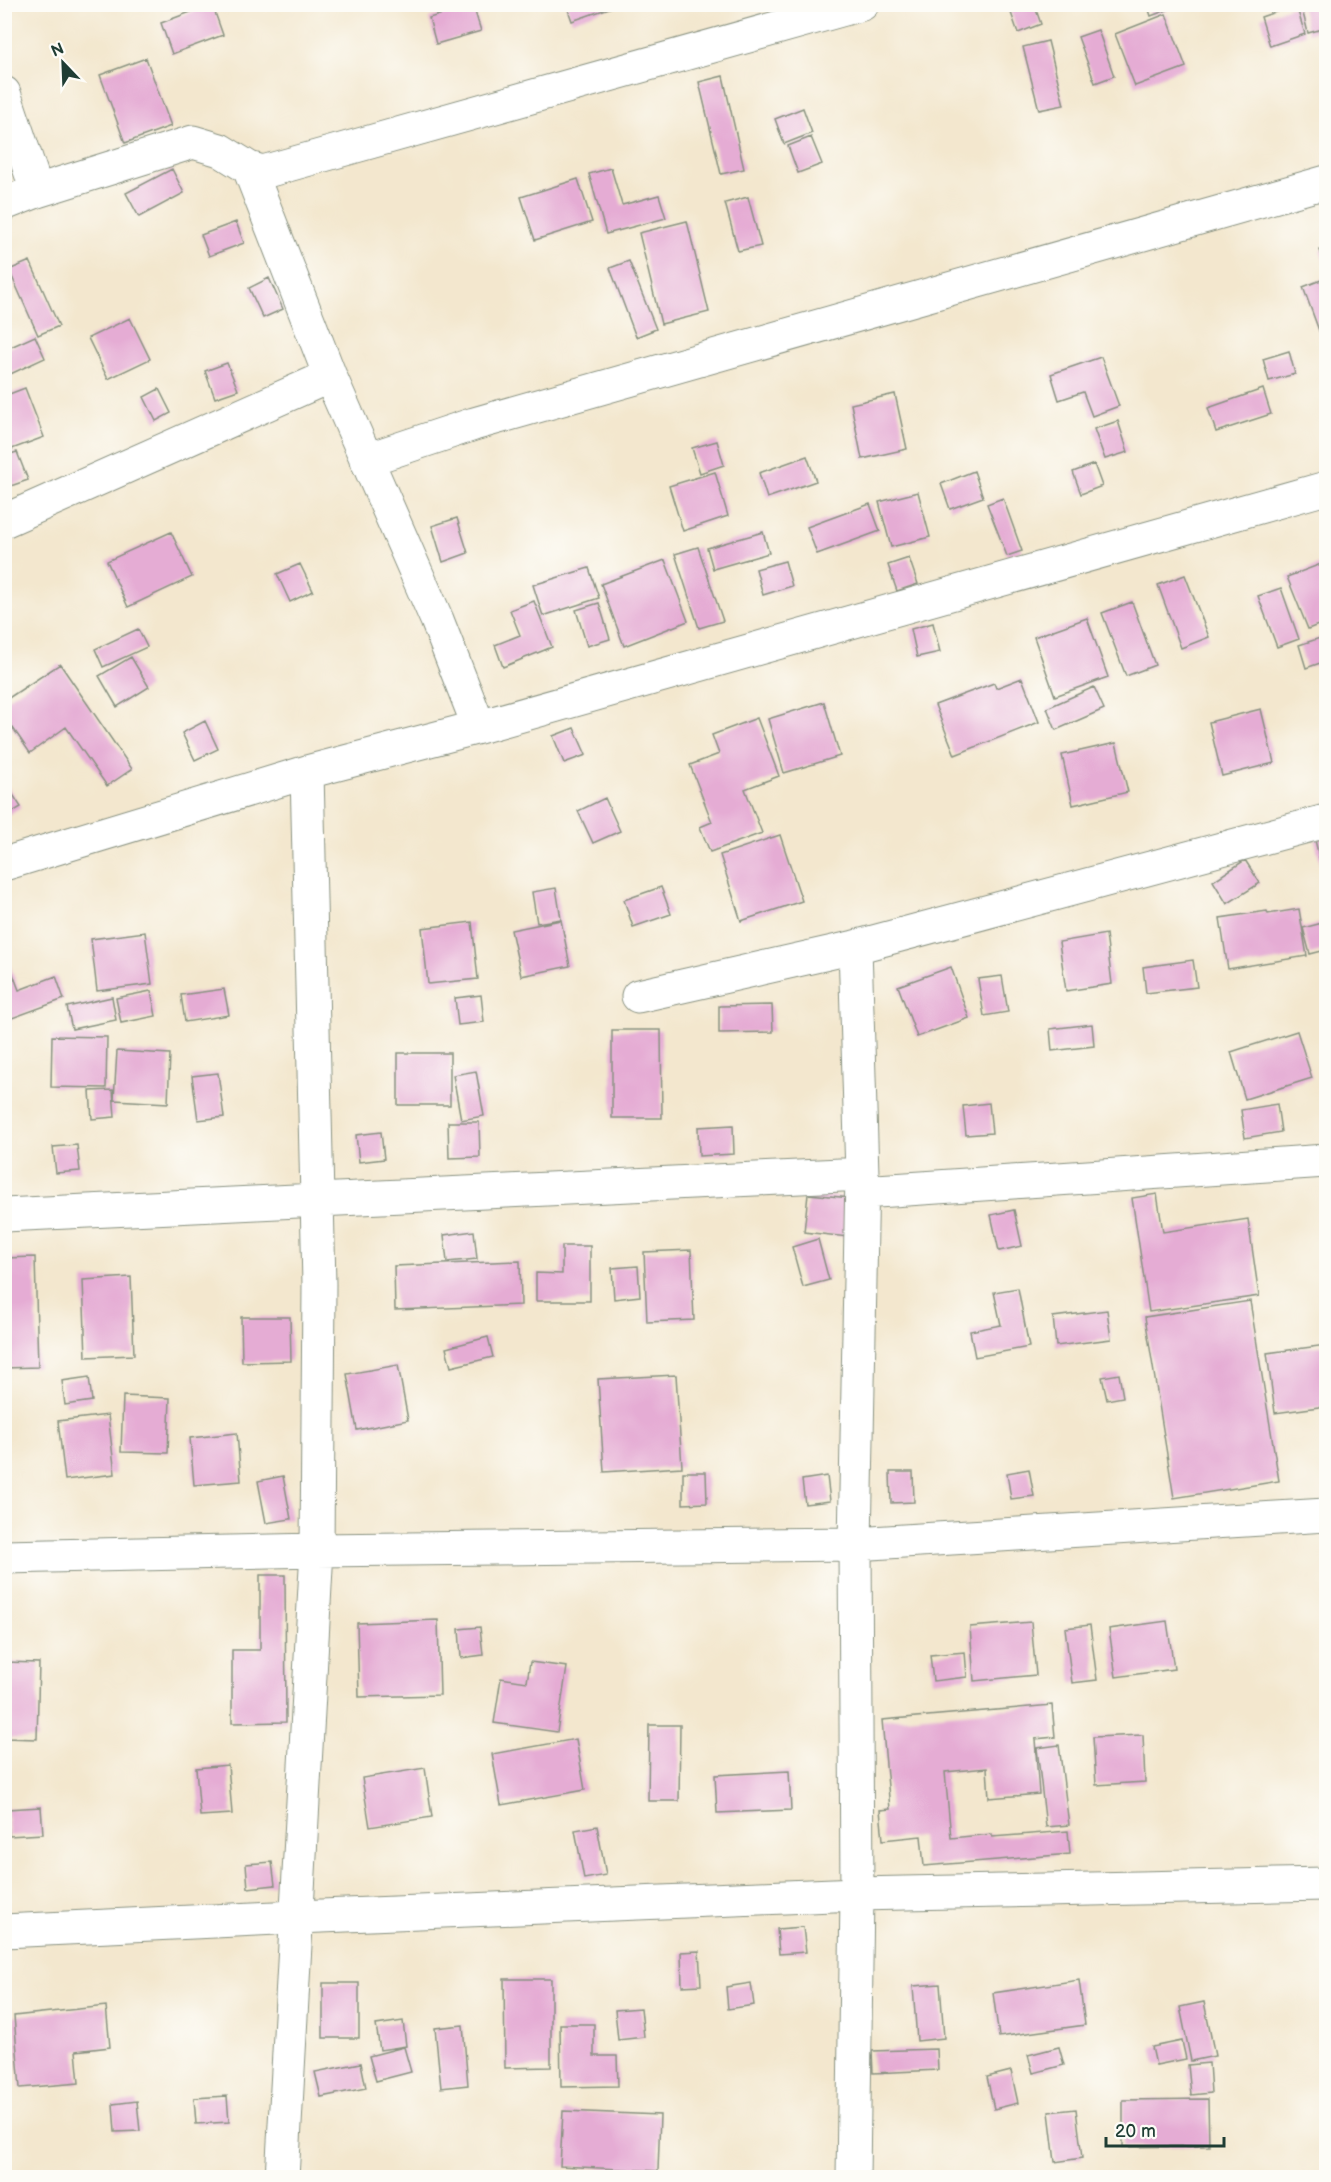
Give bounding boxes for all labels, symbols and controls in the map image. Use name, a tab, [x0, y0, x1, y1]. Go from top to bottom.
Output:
north arrow	[33, 33, 93, 93]
text: N	[48, 39, 67, 62]
scale bar	[1106, 2110, 1224, 2148]
text: 20 m	[1115, 2121, 1156, 2142]

